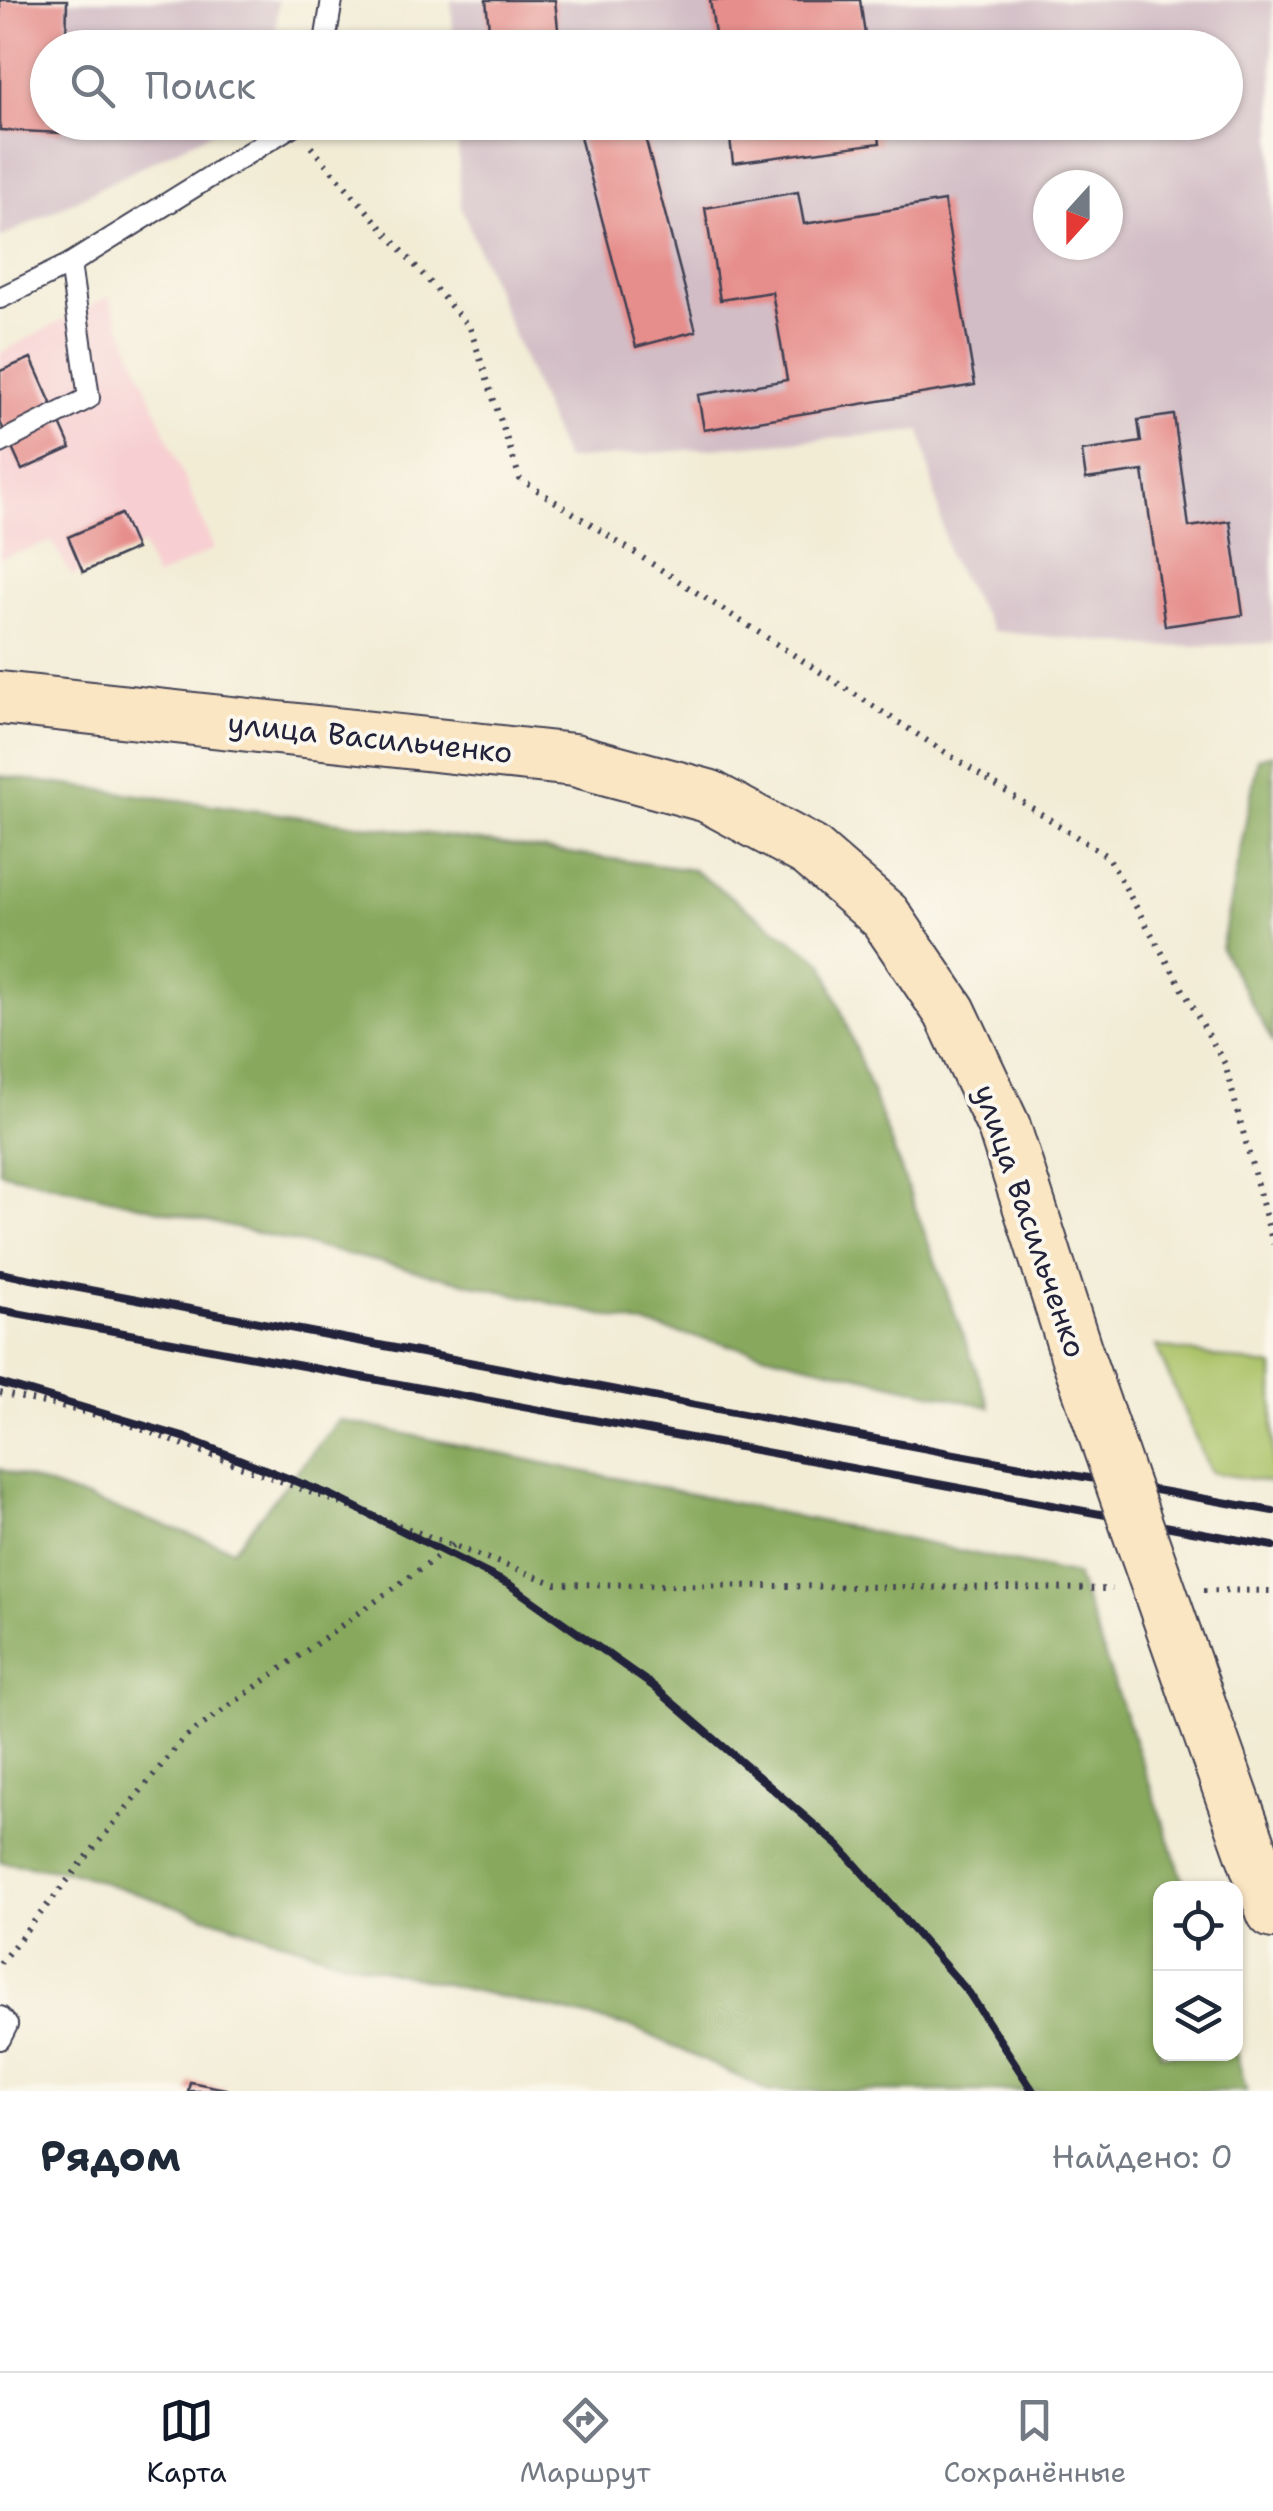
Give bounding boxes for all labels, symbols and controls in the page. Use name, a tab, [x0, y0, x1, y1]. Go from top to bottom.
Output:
search box	[30, 30, 1243, 140]
icon: search	[65, 58, 120, 113]
text: Поиск	[145, 60, 256, 111]
north arrow	[1033, 170, 1123, 260]
street label: улица Васильченко	[226, 702, 515, 773]
street label: улица Васильченко	[964, 1079, 1096, 1363]
map controls	[1153, 1881, 1243, 2061]
button: locate	[1153, 1881, 1243, 1971]
button: layers	[1153, 1971, 1243, 2061]
text: Рядом	[40, 2128, 181, 2184]
text: Найдено: 0	[1052, 2135, 1233, 2178]
tab: Карта	[147, 2393, 227, 2491]
tab: Маршрут	[520, 2393, 650, 2491]
tab: Сохранённые	[944, 2393, 1126, 2491]

